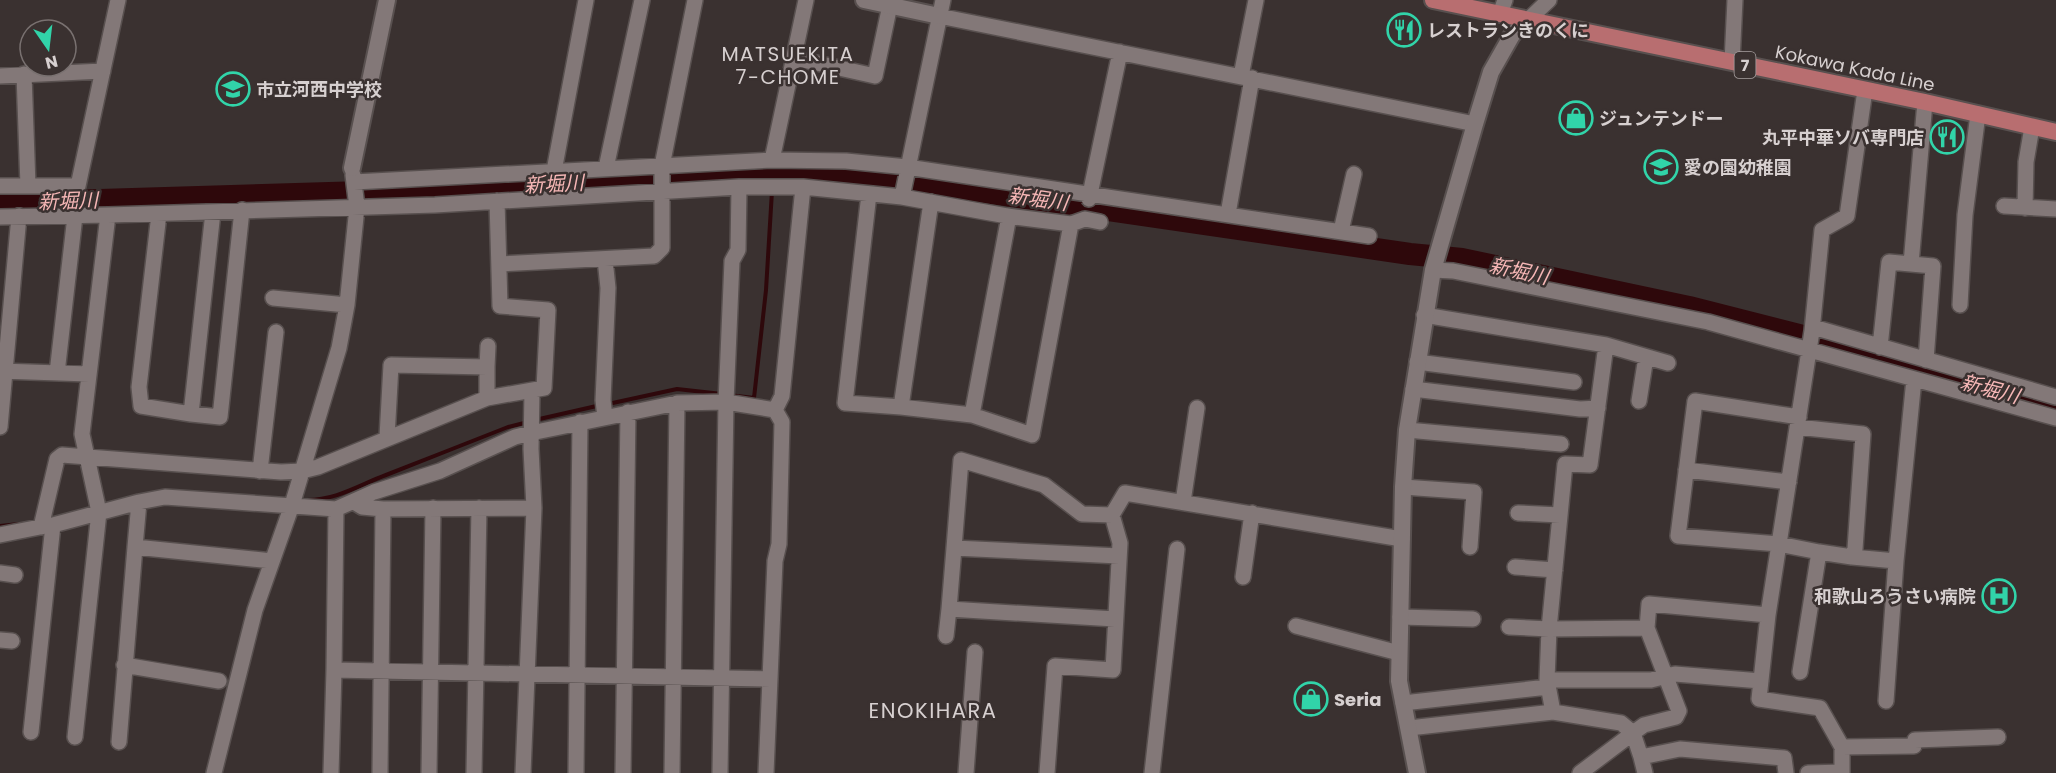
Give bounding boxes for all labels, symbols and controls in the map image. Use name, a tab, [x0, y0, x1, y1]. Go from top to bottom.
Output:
restaurant icon: レストランきのくに	[1386, 12, 1422, 48]
north arrow	[18, 18, 78, 78]
place label: レストランきのくに	[1427, 18, 1589, 43]
street label: Kokawa Kada Line	[1773, 39, 1937, 97]
district label: MATSUEKITA 7-CHOME	[721, 40, 855, 91]
text: N	[43, 49, 60, 75]
road number: 7	[1734, 52, 1756, 78]
school or university icon: 市立河西中学校	[215, 71, 251, 107]
place label: 市立河西中学校	[256, 77, 382, 102]
shop icon: ジュンテンドー	[1558, 100, 1594, 136]
place label: ジュンテンドー	[1599, 106, 1724, 131]
restaurant icon: 丸平中華ソバ専門店	[1929, 119, 1965, 155]
place label: 丸平中華ソバ専門店	[1762, 125, 1924, 150]
school or university icon: 愛の園幼稚園	[1643, 149, 1679, 185]
place label: 愛の園幼稚園	[1684, 155, 1792, 180]
water label: 新堀川	[523, 168, 587, 200]
water label: 新堀川	[1006, 181, 1072, 217]
water label: 新堀川	[38, 186, 100, 216]
water label: 新堀川	[1487, 251, 1553, 291]
water label: 新堀川	[1957, 368, 2025, 411]
hospital icon: 和歌山ろうさい病院	[1981, 578, 2017, 614]
place label: 和歌山ろうさい病院	[1814, 584, 1976, 609]
shop icon: Seria	[1293, 681, 1329, 717]
place label: Seria	[1334, 687, 1381, 712]
district label: ENOKIHARA	[869, 696, 997, 725]

